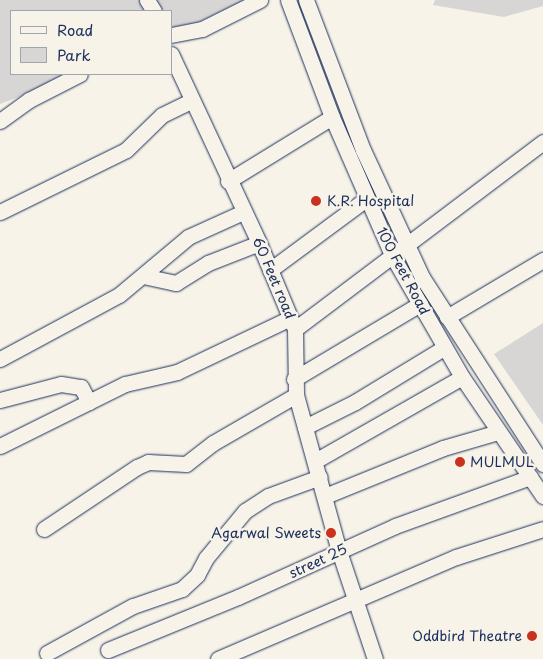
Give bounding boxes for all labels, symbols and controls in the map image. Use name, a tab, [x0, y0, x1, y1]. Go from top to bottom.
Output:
legend	[10, 10, 172, 75]
text: Road	[57, 18, 93, 41]
text: Park	[57, 43, 91, 66]
place label: K.R. Hospital	[327, 193, 415, 209]
marker: K.R. Hospital	[309, 194, 323, 208]
street label: 100 Feet Road	[373, 224, 433, 318]
street label: 60 Feet road	[249, 234, 299, 322]
place label: MULMUL	[470, 454, 534, 470]
marker: MULMUL	[454, 456, 466, 468]
place label: Agarwal Sweets	[212, 525, 321, 541]
marker: Agarwal Sweets	[325, 527, 337, 539]
street label: street 25	[286, 540, 350, 582]
place label: Oddbird Theatre	[411, 628, 522, 644]
marker: Oddbird Theatre	[526, 630, 538, 642]

